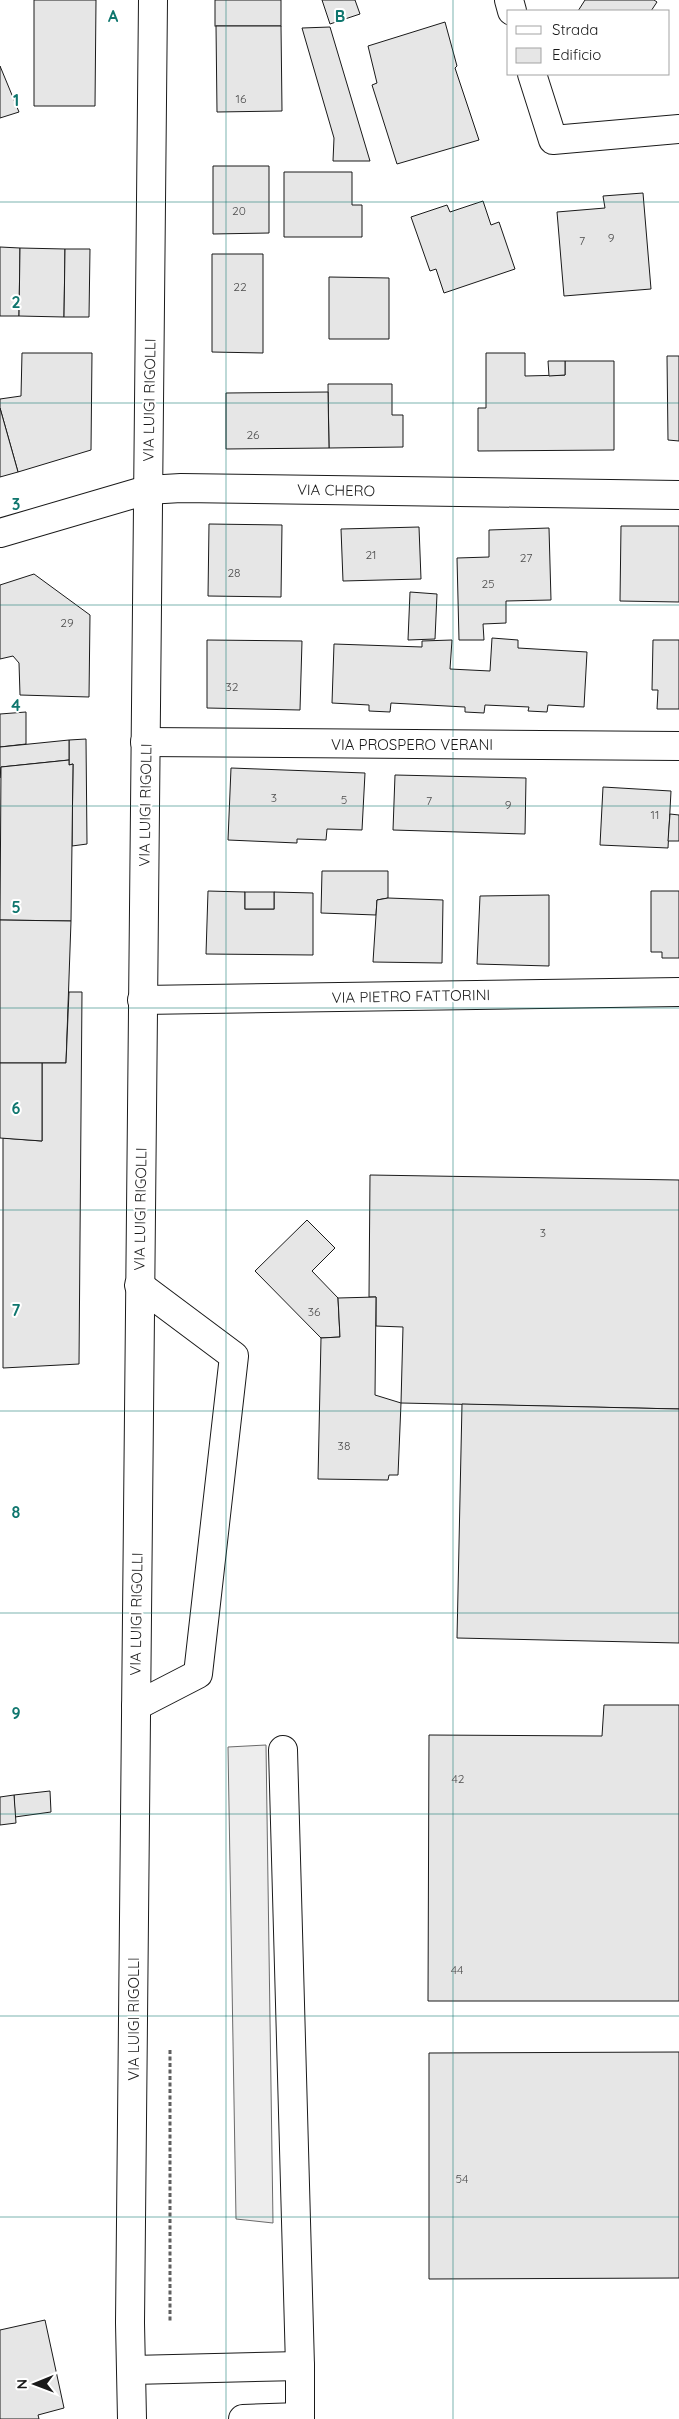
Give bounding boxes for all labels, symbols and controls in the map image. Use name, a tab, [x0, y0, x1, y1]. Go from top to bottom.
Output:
text: A	[108, 6, 119, 26]
text: B	[335, 6, 345, 26]
legend	[507, 10, 669, 75]
text: Strada	[552, 20, 598, 39]
text: Edificio	[552, 45, 601, 64]
text: 1	[13, 90, 19, 110]
house number: 16	[236, 91, 247, 106]
house number: 20	[232, 203, 246, 218]
house number: 9	[608, 230, 615, 245]
house number: 7	[579, 233, 585, 248]
house number: 22	[233, 279, 247, 294]
text: 2	[11, 292, 21, 312]
street label: VIA LUIGI RIGOLLI	[138, 338, 160, 462]
house number: 26	[246, 427, 260, 442]
street label: VIA CHERO	[297, 480, 375, 500]
text: 3	[12, 494, 20, 514]
house number: 21	[365, 547, 377, 562]
house number: 27	[520, 550, 532, 565]
house number: 28	[227, 565, 241, 580]
house number: 25	[481, 576, 495, 591]
house number: 29	[60, 615, 74, 630]
house number: 32	[226, 679, 239, 694]
text: 4	[11, 695, 21, 715]
street label: VIA PROSPERO VERANI	[331, 735, 493, 754]
street label: VIA LUIGI RIGOLLI	[134, 743, 156, 867]
house number: 3	[271, 790, 277, 805]
house number: 5	[341, 792, 347, 807]
house number: 7	[426, 793, 432, 808]
house number: 9	[505, 797, 512, 812]
house number: 11	[651, 807, 659, 822]
text: 5	[11, 897, 21, 917]
street label: VIA PIETRO FATTORINI	[332, 985, 490, 1007]
text: 6	[12, 1098, 21, 1118]
street label: VIA LUIGI RIGOLLI	[129, 1147, 151, 1271]
house number: 3	[540, 1225, 546, 1240]
text: 7	[12, 1300, 21, 1320]
house number: 36	[308, 1304, 321, 1319]
house number: 38	[338, 1438, 350, 1453]
text: 8	[12, 1502, 21, 1522]
street label: VIA LUIGI RIGOLLI	[125, 1552, 147, 1676]
text: 9	[11, 1703, 21, 1723]
house number: 42	[452, 1771, 465, 1786]
street label: VIA LUIGI RIGOLLI	[124, 1957, 143, 2081]
house number: 44	[451, 1962, 463, 1977]
house number: 54	[456, 2171, 468, 2186]
north arrow	[10, 2359, 60, 2409]
text: N	[13, 2379, 31, 2390]

